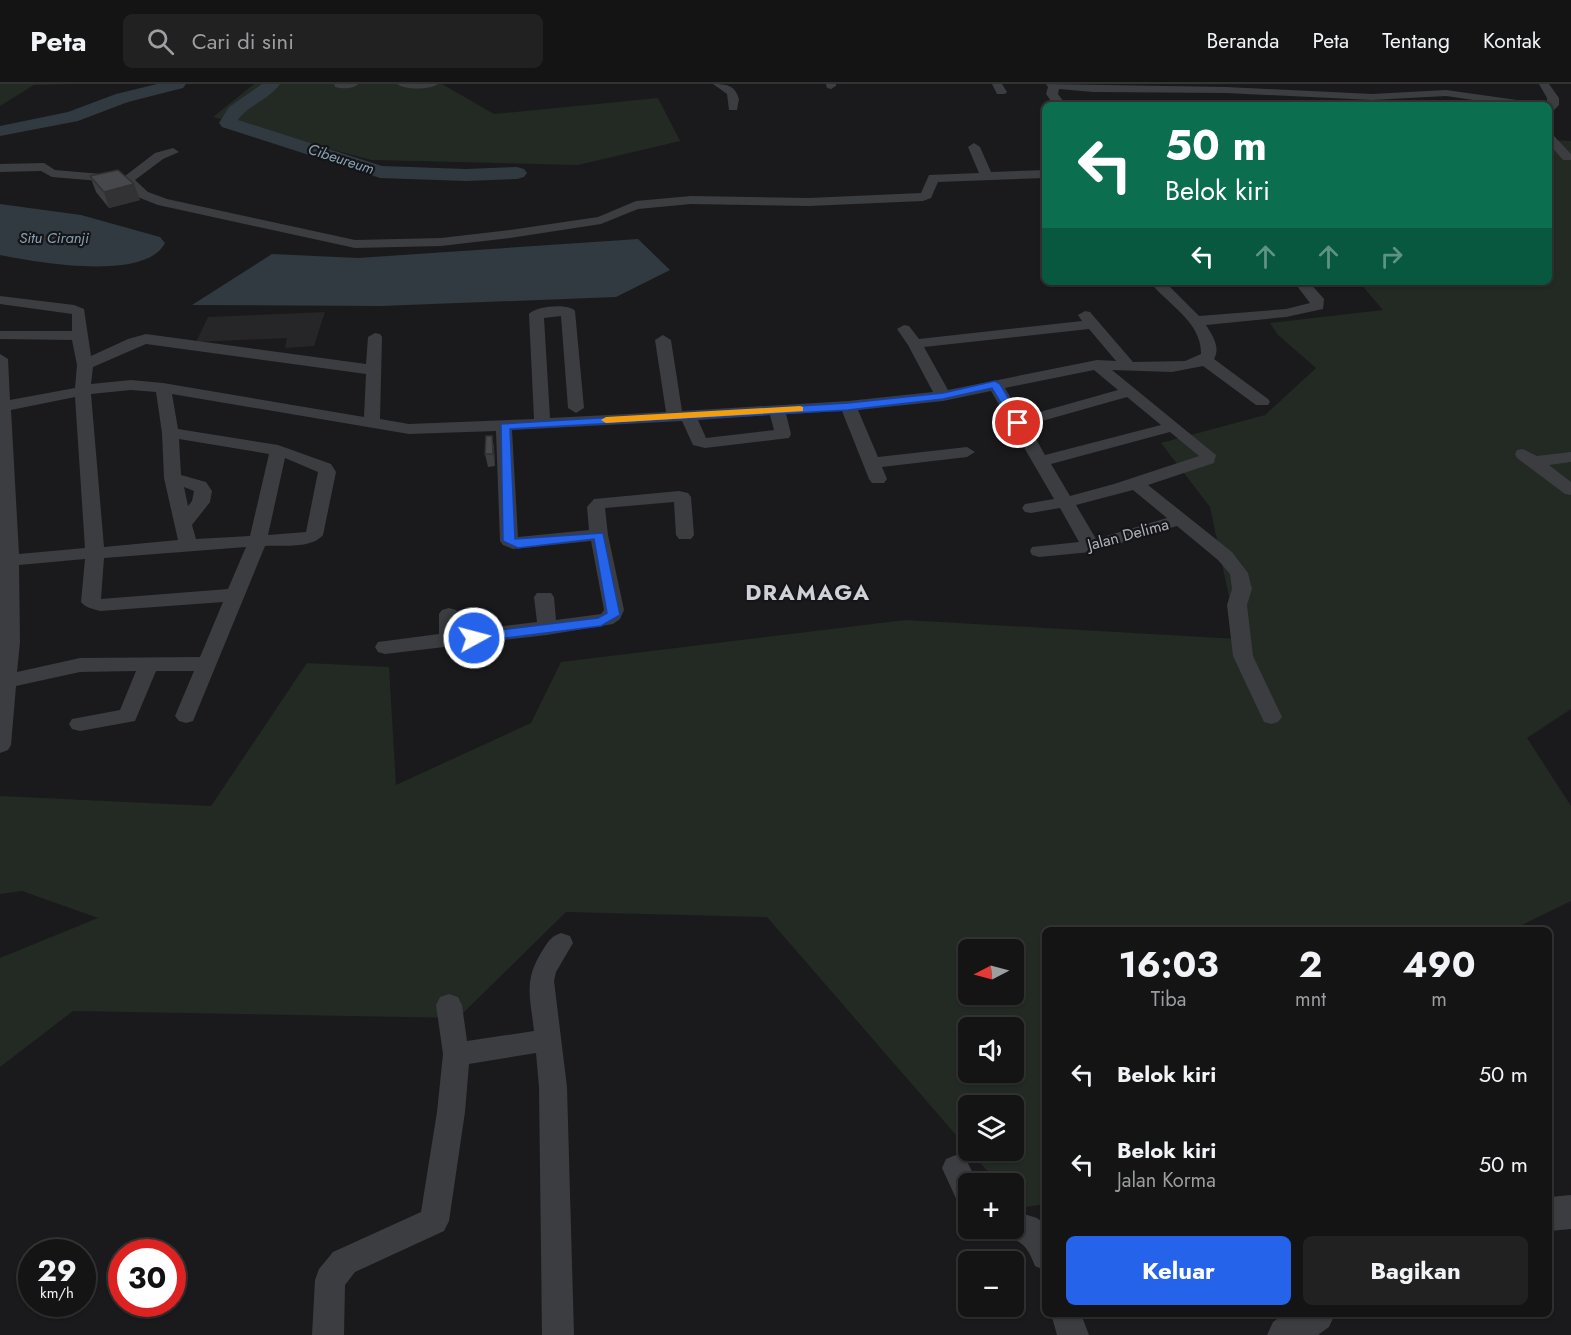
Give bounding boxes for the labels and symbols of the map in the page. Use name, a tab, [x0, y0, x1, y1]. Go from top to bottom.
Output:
water label: Cibeureum	[305, 138, 377, 180]
water label: Situ Ciranji	[19, 227, 89, 249]
pin	[992, 397, 1043, 448]
street label: Jalan Delima	[1083, 513, 1171, 557]
district label: DRAMAGA	[745, 576, 871, 608]
position arrow	[442, 606, 506, 670]
north arrow	[958, 939, 1024, 1005]
speed limit sign: 30	[108, 1239, 186, 1317]

